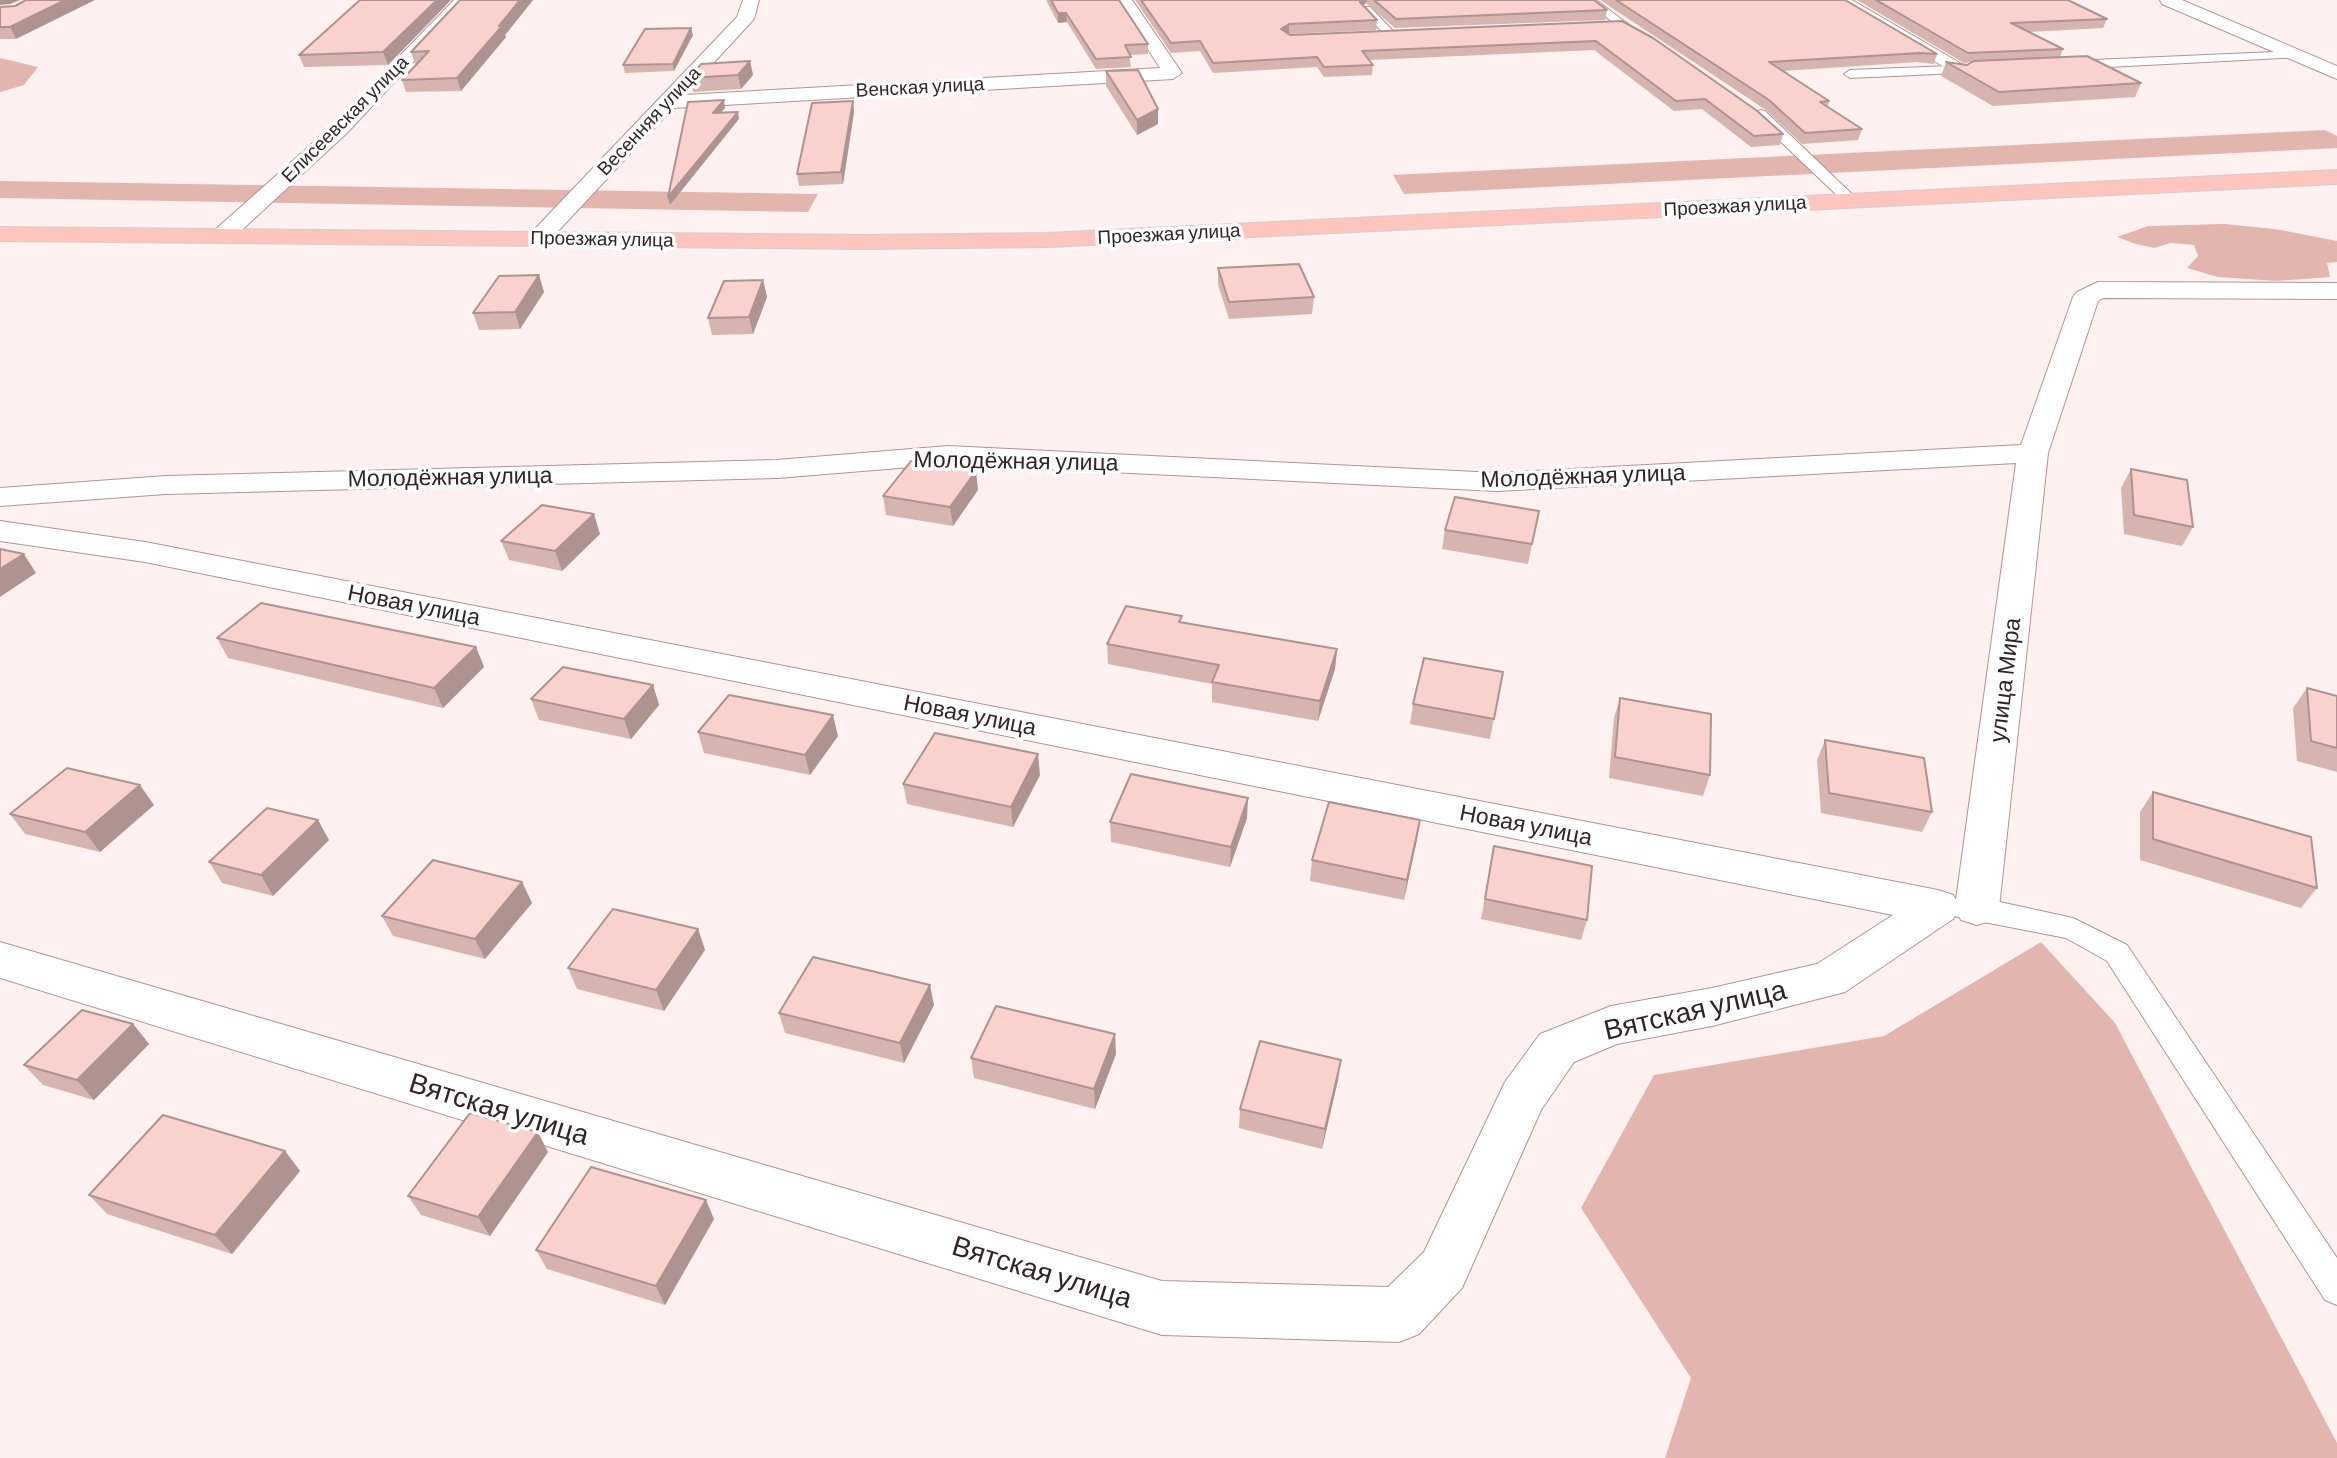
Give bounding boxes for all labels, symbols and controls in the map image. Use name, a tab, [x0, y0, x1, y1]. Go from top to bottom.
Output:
street label: Елисеевская улица	[277, 51, 413, 187]
street label: Весенняя улица	[593, 62, 705, 180]
street label: Венская улица	[855, 72, 985, 102]
street label: Проезжая улица	[1663, 191, 1807, 221]
street label: Проезжая улица	[1097, 219, 1241, 249]
street label: Проезжая улица	[530, 226, 674, 252]
street label: Молодёжная улица	[913, 445, 1119, 477]
street label: Молодёжная улица	[1480, 459, 1686, 493]
street label: Молодёжная улица	[347, 461, 553, 493]
street label: Новая улица	[345, 579, 483, 631]
street label: улица Мира	[1984, 616, 2026, 744]
street label: Новая улица	[901, 689, 1039, 741]
street label: Новая улица	[1457, 799, 1595, 851]
street label: Вятская улица	[1601, 973, 1789, 1047]
street label: Вятская улица	[405, 1066, 593, 1152]
street label: Вятская улица	[948, 1229, 1136, 1315]

